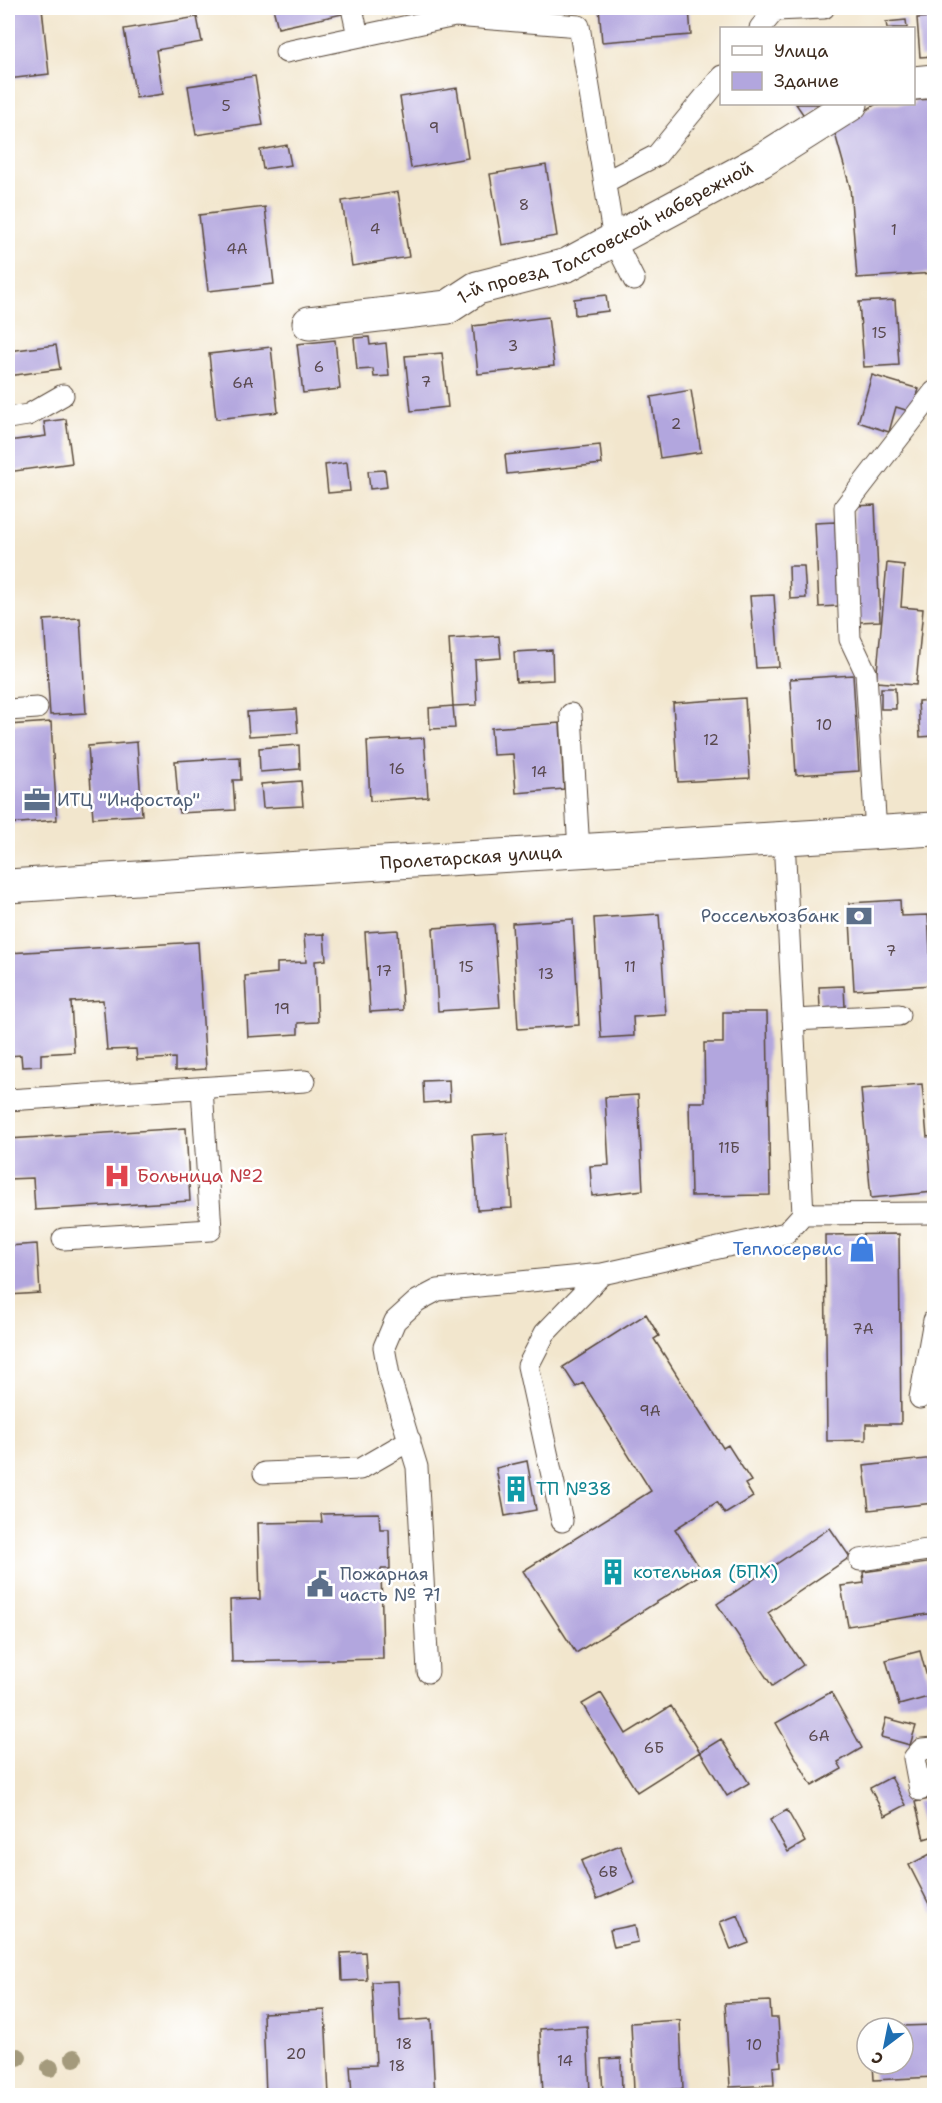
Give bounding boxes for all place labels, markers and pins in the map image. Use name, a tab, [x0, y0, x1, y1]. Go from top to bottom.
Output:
office icon: ИТЦ "Инфостар"	[22, 785, 52, 815]
place label: ИТЦ "Инфостар"	[57, 788, 200, 812]
bank icon: Россельхозбанк	[844, 901, 874, 931]
place label: Россельхозбанк	[701, 904, 839, 928]
hospital icon: Больница №2	[102, 1161, 132, 1191]
place label: Больница №2	[137, 1164, 264, 1188]
shop icon: Теплосервис	[847, 1234, 877, 1264]
place label: Теплосервис	[733, 1237, 842, 1261]
building icon: ТП №38	[501, 1474, 531, 1504]
place label: ТП №38	[536, 1477, 612, 1501]
building icon: котельная (БПХ)	[598, 1557, 628, 1587]
place label: котельная (БПХ)	[633, 1560, 778, 1584]
place label: Пожарная часть № 71	[340, 1562, 441, 1607]
public building icon: Пожарная часть № 71	[305, 1569, 335, 1599]

